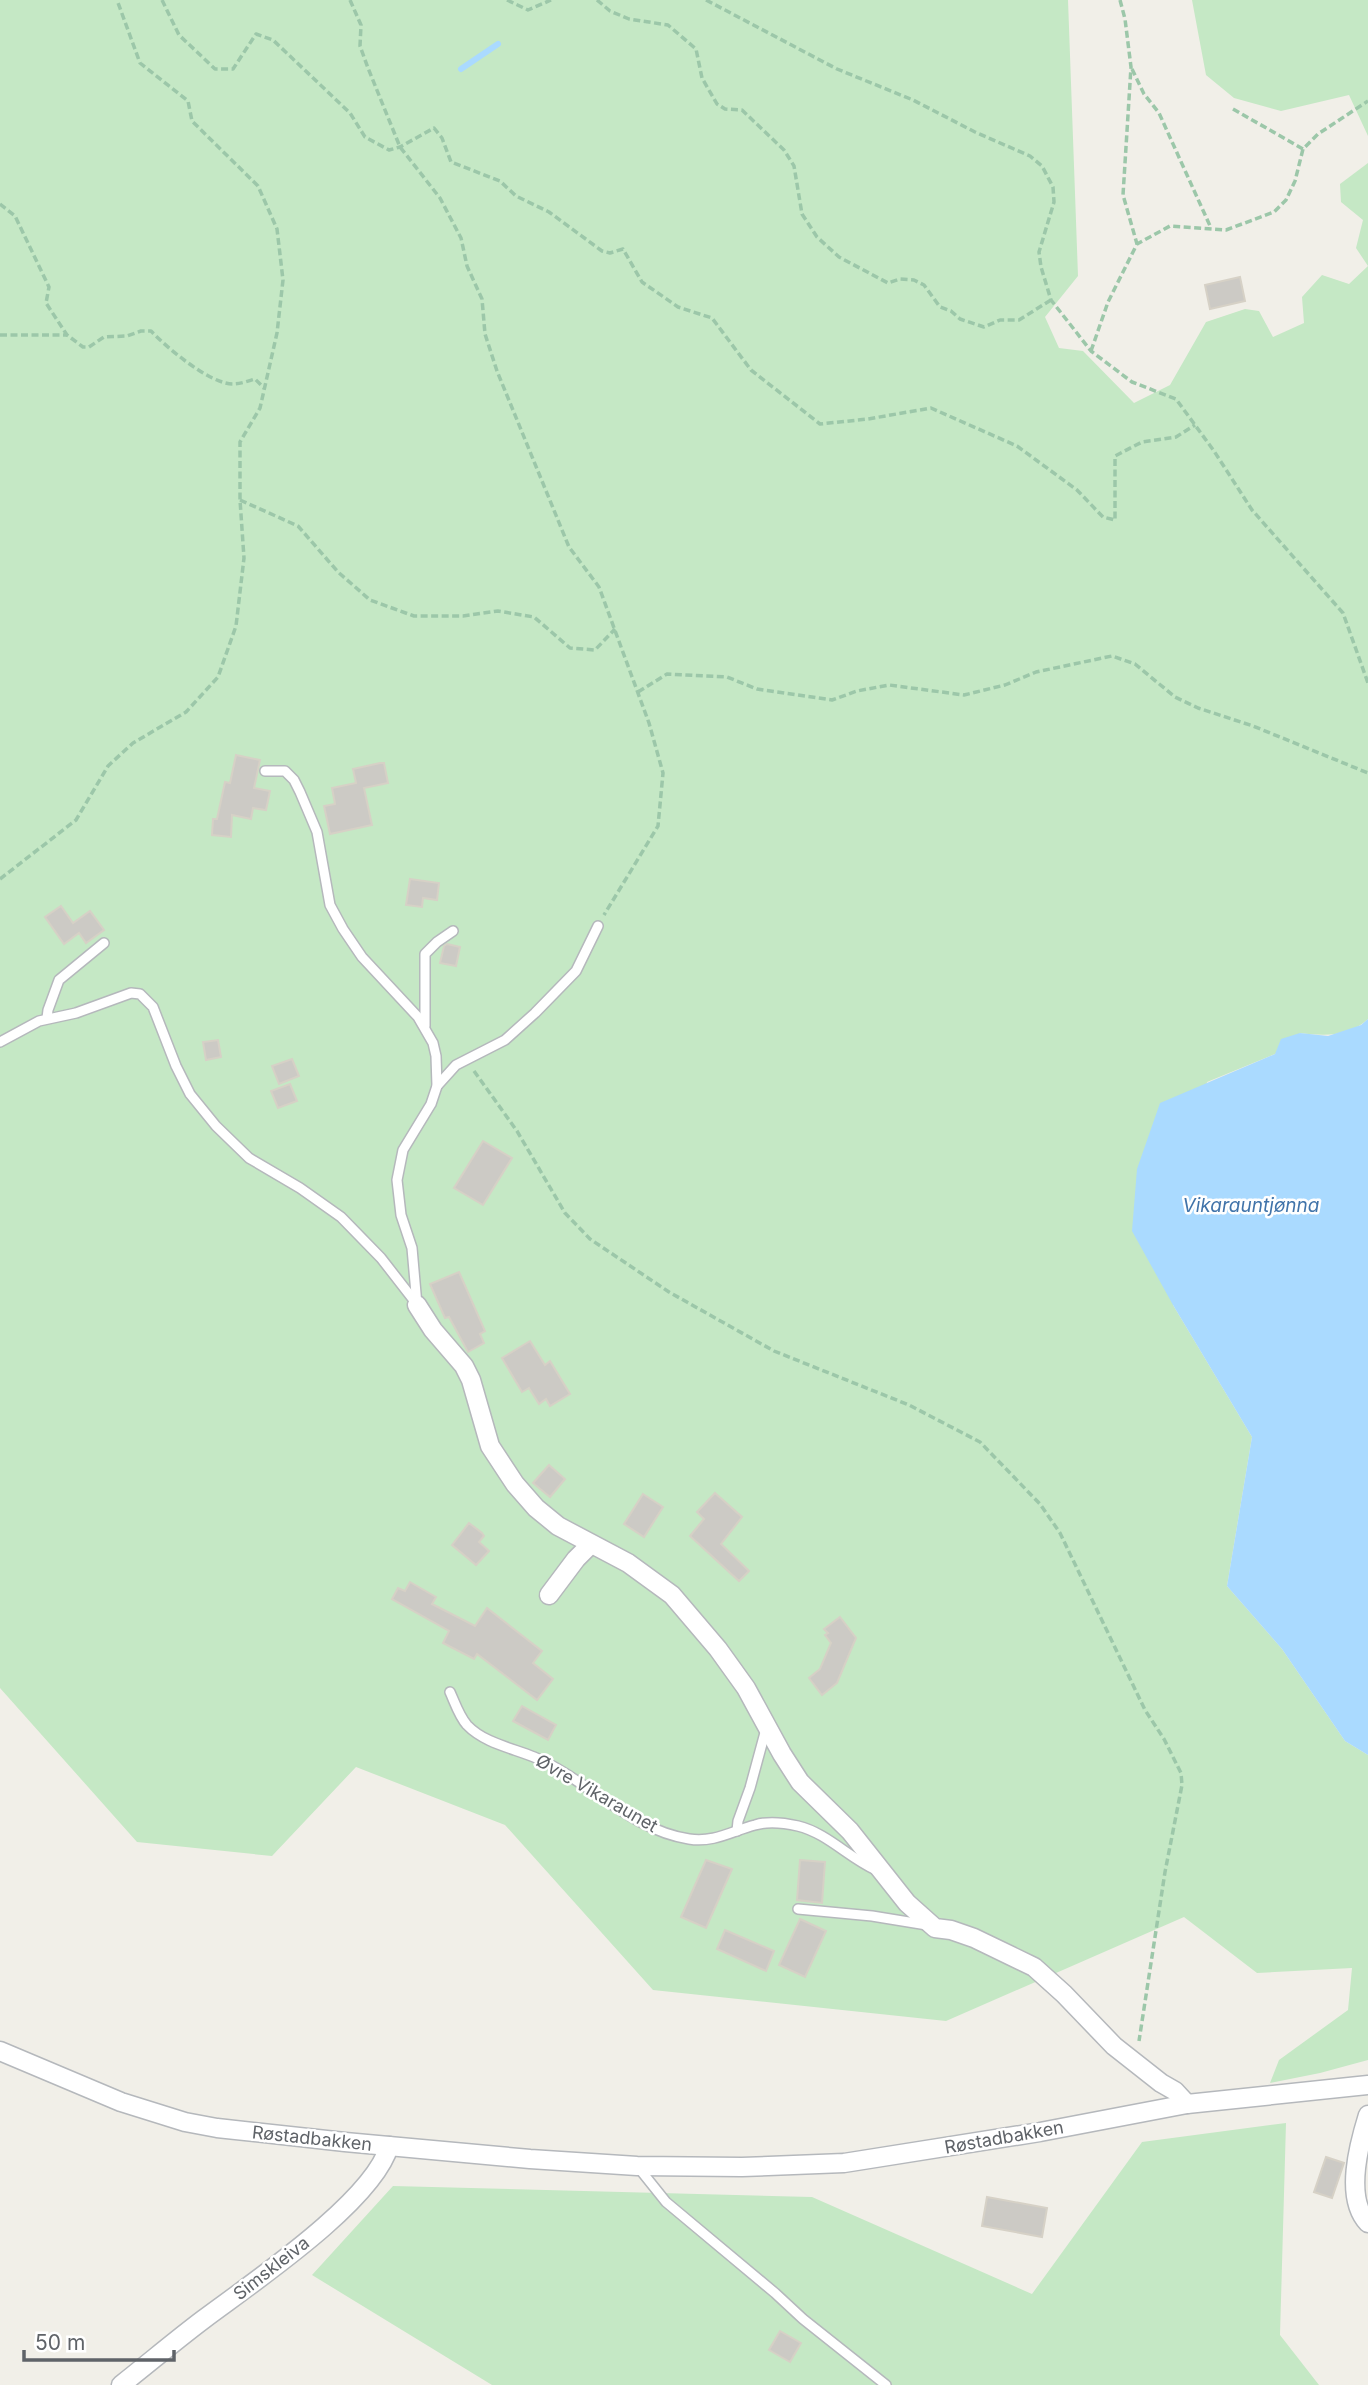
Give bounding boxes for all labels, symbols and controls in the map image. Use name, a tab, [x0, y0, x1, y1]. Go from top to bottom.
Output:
water label: Vikarauntjønna	[1183, 1194, 1320, 1217]
street label: Øvre Vikaraunet	[532, 1750, 662, 1836]
street label: Røstadbakken	[943, 2116, 1065, 2158]
street label: Røstadbakken	[251, 2121, 373, 2155]
street label: Simskleiva	[229, 2232, 313, 2304]
scale bar	[24, 2318, 175, 2362]
text: 50 m	[35, 2330, 85, 2355]

